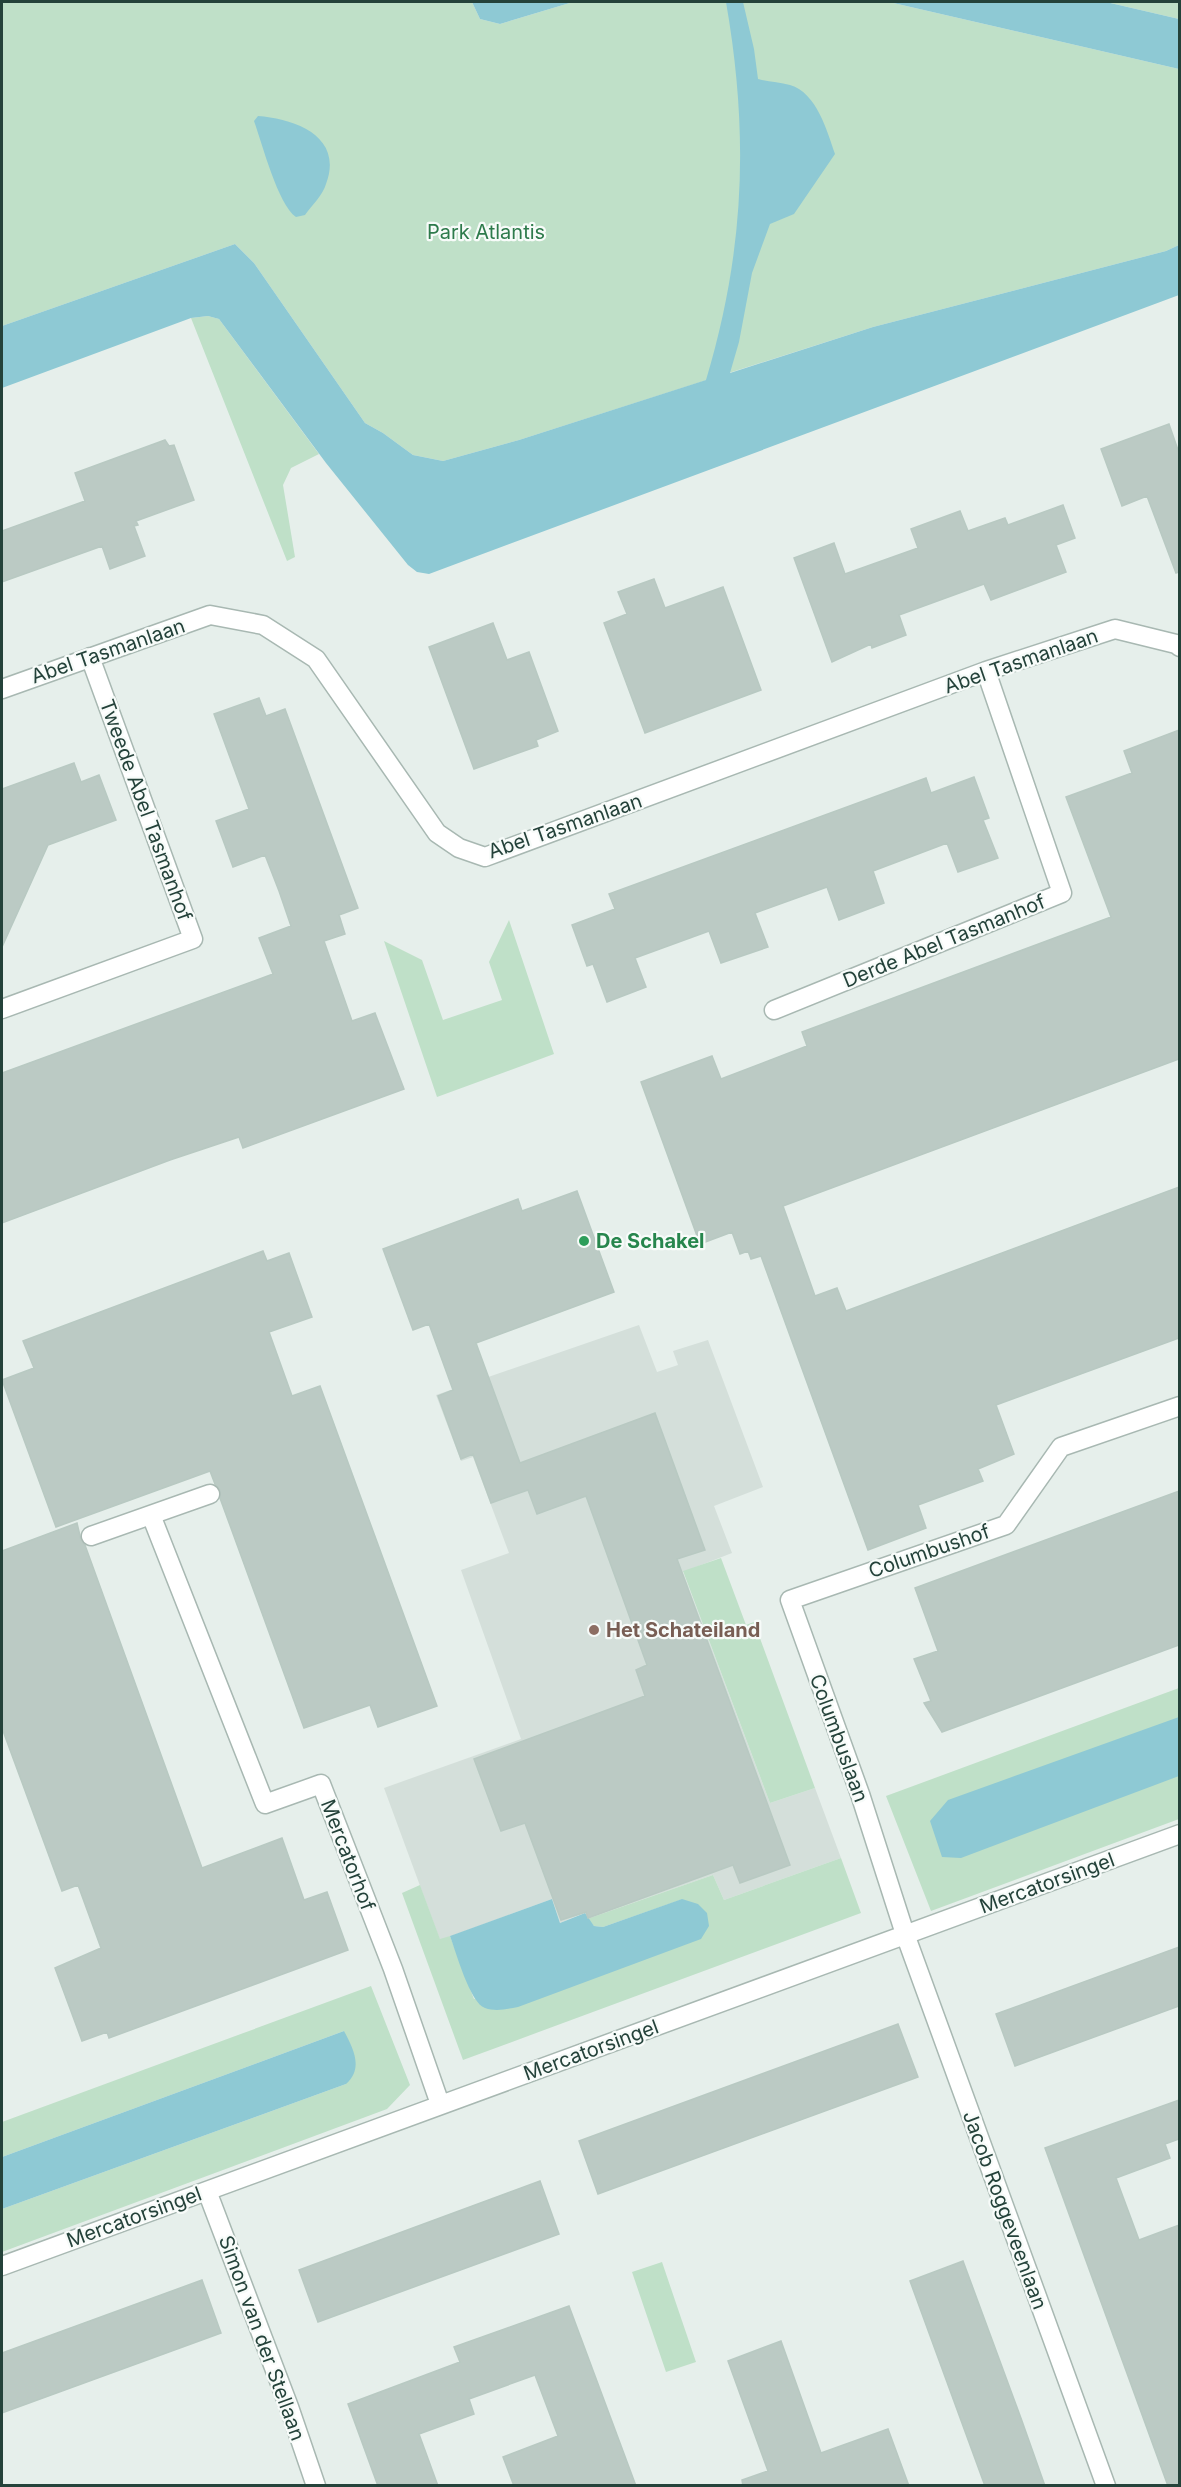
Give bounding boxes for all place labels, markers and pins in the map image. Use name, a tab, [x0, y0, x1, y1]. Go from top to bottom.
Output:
place label: De Schakel	[596, 1229, 705, 1253]
marker: De Schakel	[577, 1234, 591, 1248]
place label: Het Schateiland	[606, 1618, 760, 1642]
marker: Het Schateiland	[587, 1623, 601, 1637]

